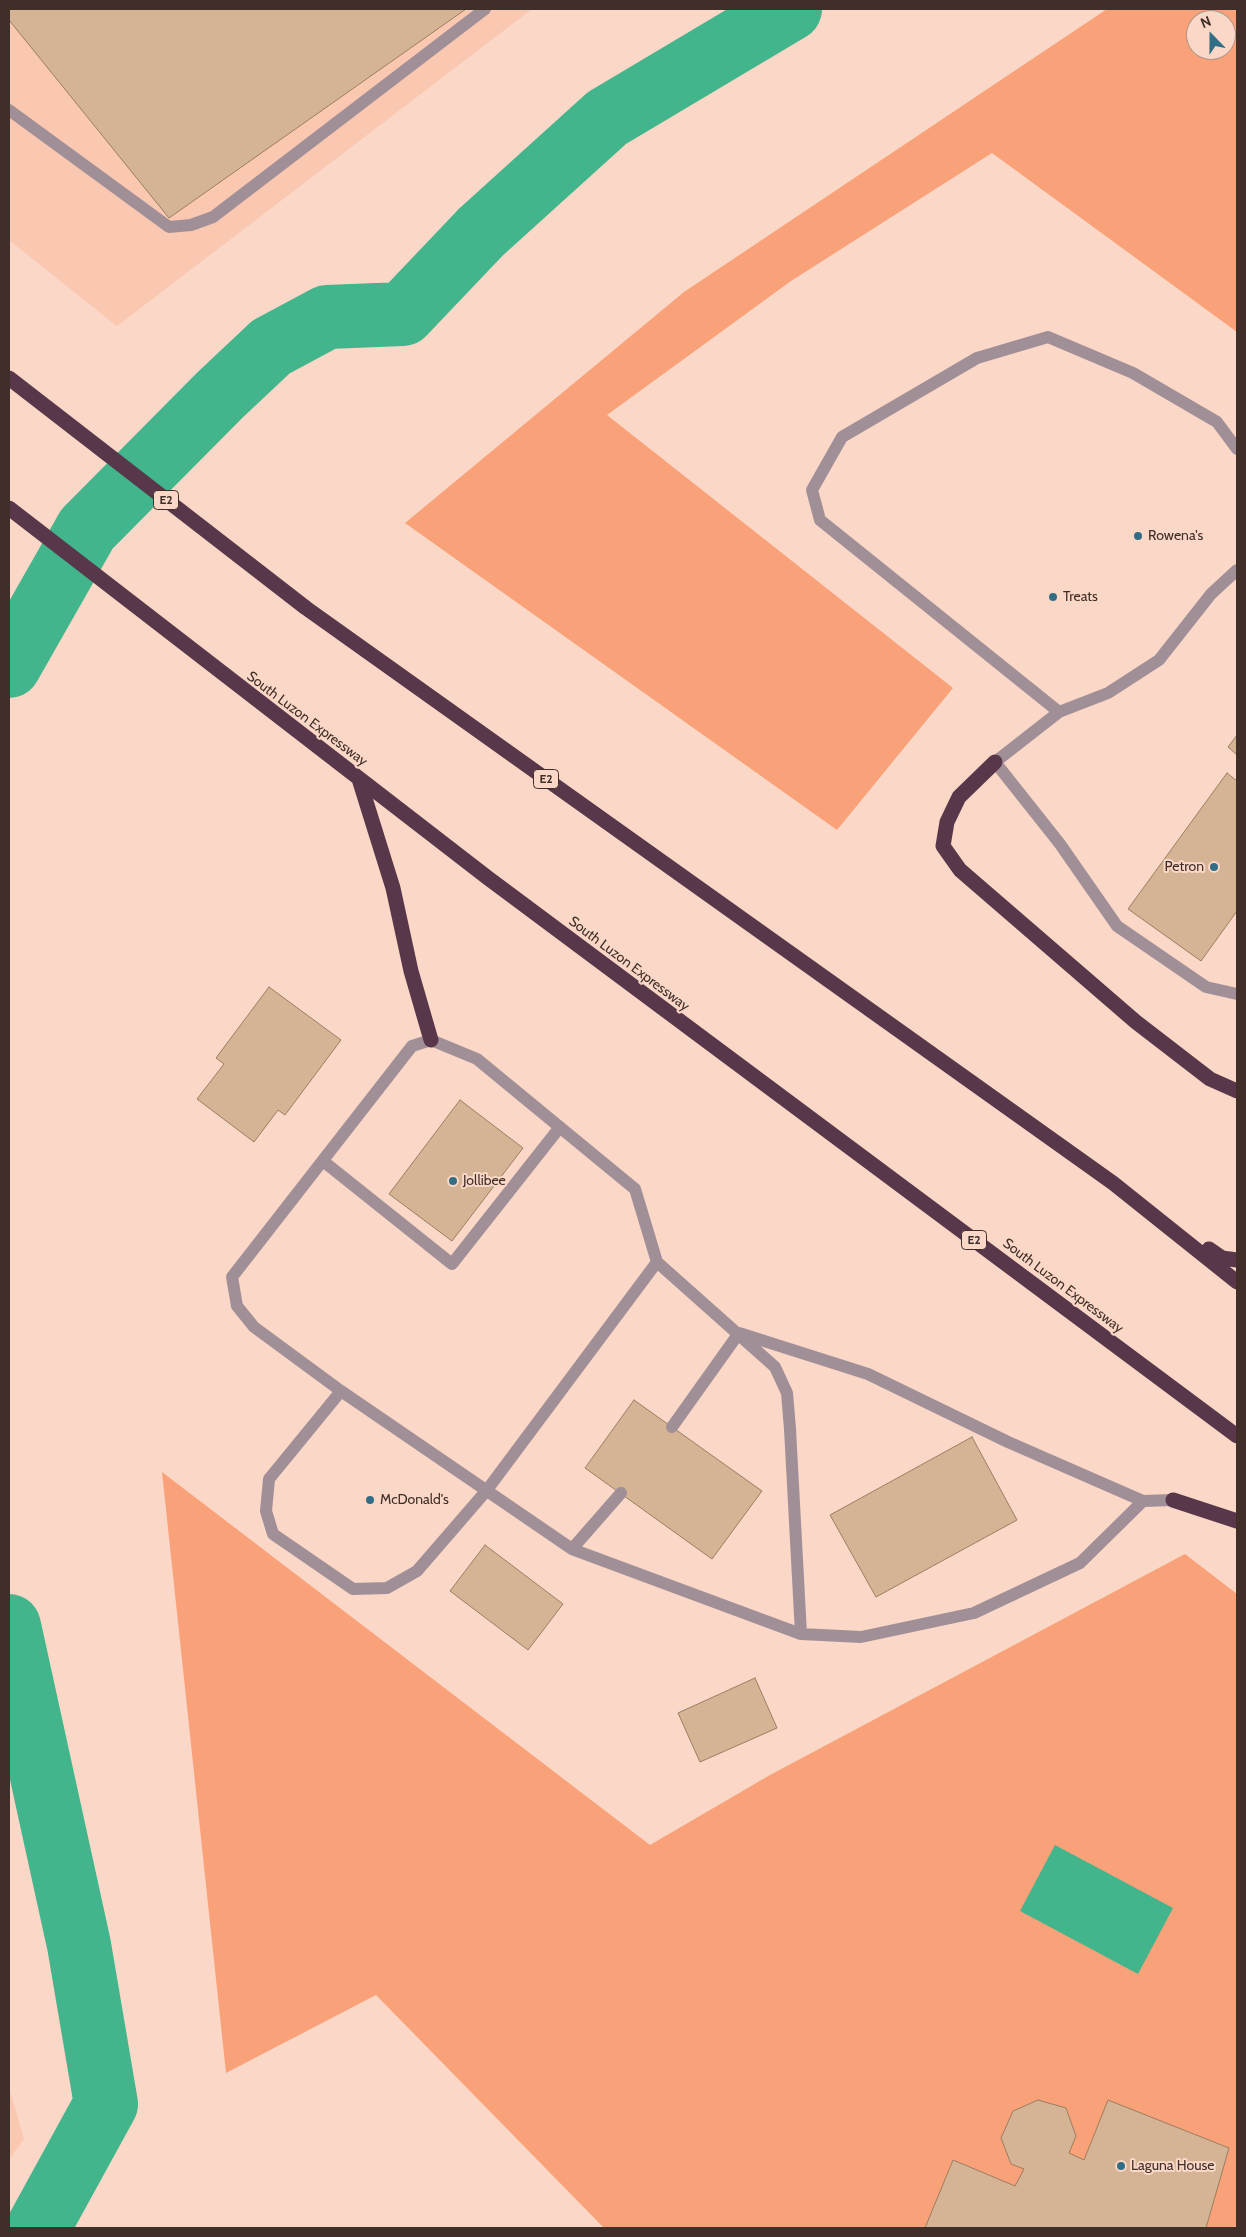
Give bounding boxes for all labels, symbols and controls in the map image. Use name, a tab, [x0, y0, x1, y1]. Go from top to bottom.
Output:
north arrow	[1186, 10, 1236, 60]
text: N	[1198, 12, 1214, 32]
road number: E2	[154, 490, 178, 510]
place label: Rowena's	[1148, 528, 1203, 544]
marker: Rowena's	[1132, 530, 1144, 542]
place label: Treats	[1063, 589, 1098, 605]
marker: Treats	[1047, 591, 1059, 603]
street label: South Luzon Expressway	[243, 668, 371, 770]
road number: E2	[534, 770, 558, 789]
place label: Petron	[1165, 859, 1204, 875]
marker: Petron	[1208, 861, 1220, 873]
street label: South Luzon Expressway	[565, 913, 693, 1015]
place label: Jollibee	[463, 1173, 506, 1189]
marker: Jollibee	[447, 1175, 459, 1187]
road number: E2	[962, 1230, 986, 1250]
street label: South Luzon Expressway	[999, 1235, 1127, 1337]
place label: McDonald's	[380, 1492, 449, 1508]
marker: McDonald's	[364, 1494, 376, 1506]
place label: Laguna House	[1131, 2158, 1214, 2174]
marker: Laguna House	[1115, 2160, 1127, 2172]

